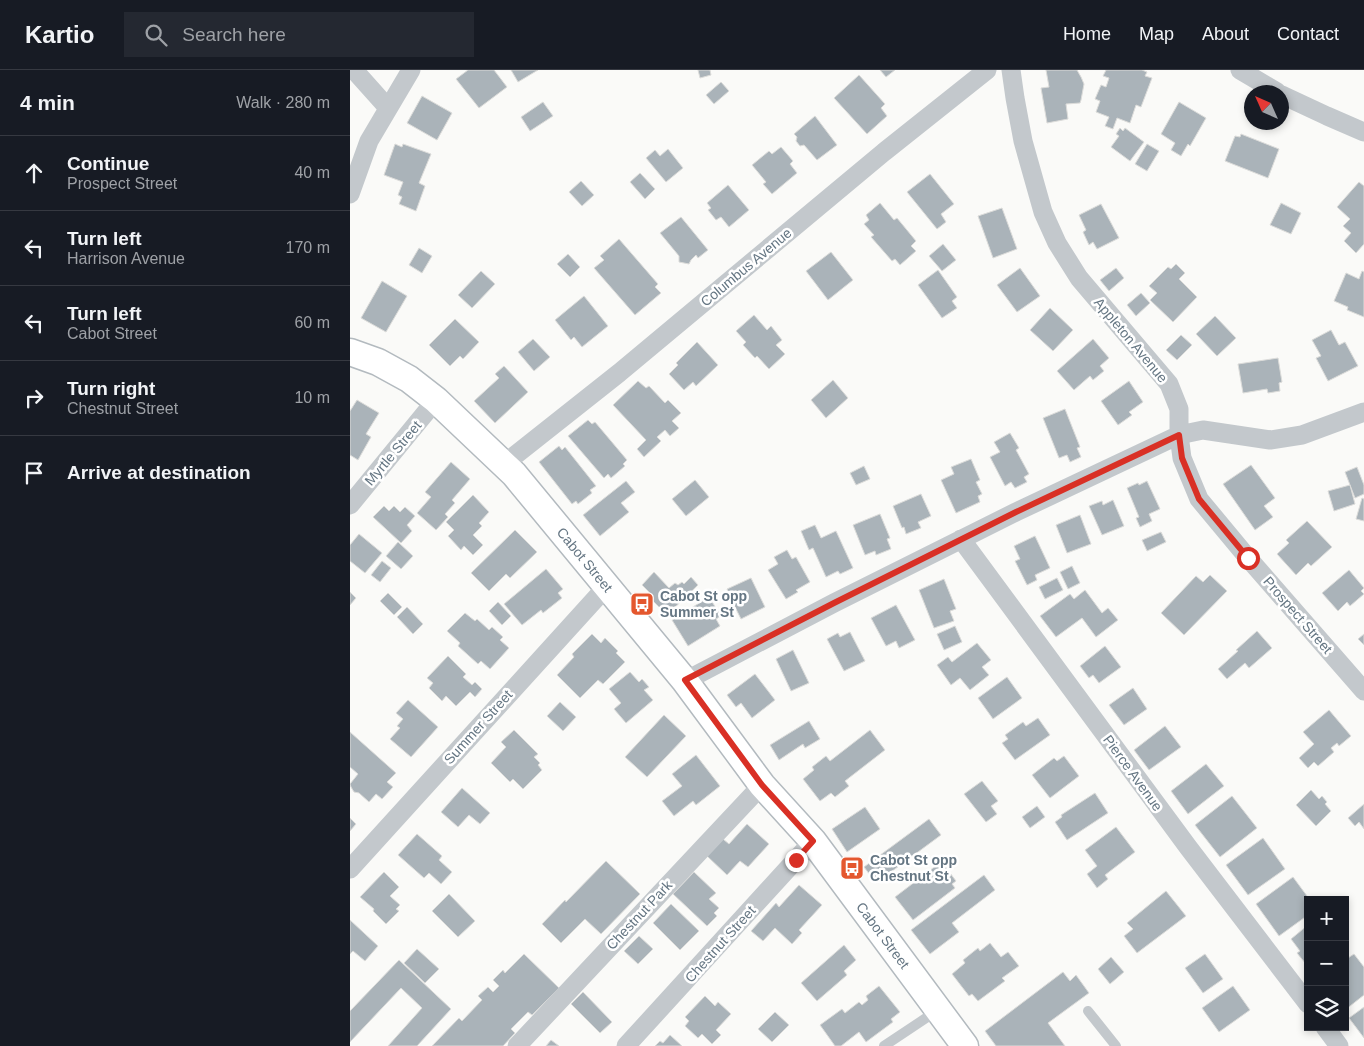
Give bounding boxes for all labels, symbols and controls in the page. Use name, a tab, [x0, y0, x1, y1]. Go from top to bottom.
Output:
search box	[124, 12, 474, 57]
text: Kartio	[25, 21, 94, 48]
icon: search	[142, 21, 170, 49]
text: Search here	[182, 24, 286, 45]
text: Home	[1063, 24, 1111, 44]
text: Map	[1139, 24, 1174, 44]
text: About	[1202, 24, 1249, 44]
text: Contact	[1277, 24, 1339, 44]
north arrow	[1244, 85, 1289, 130]
text: 4 min	[20, 91, 75, 114]
text: Walk · 280 m	[236, 94, 330, 111]
text: Continue	[67, 153, 149, 174]
icon: ahead	[20, 159, 48, 187]
text: 40 m	[294, 164, 330, 181]
text: Prospect Street	[67, 175, 177, 192]
street label: Columbus Avenue	[697, 224, 795, 310]
text: Turn left	[67, 228, 142, 249]
icon: left	[20, 234, 48, 262]
text: 170 m	[286, 239, 330, 256]
text: Harrison Avenue	[67, 250, 185, 267]
street label: Appleton Avenue	[1091, 294, 1171, 386]
text: Turn left	[67, 303, 142, 324]
icon: left	[20, 309, 48, 337]
text: 60 m	[294, 314, 330, 331]
text: Cabot Street	[67, 325, 157, 342]
text: Turn right	[67, 378, 155, 399]
icon: right	[20, 384, 48, 412]
text: 10 m	[294, 389, 330, 406]
text: Chestnut Street	[67, 400, 178, 417]
street label: Myrtle Street	[361, 417, 425, 489]
icon: arrive	[20, 459, 48, 487]
text: Arrive at destination	[67, 462, 251, 483]
street label: Cabot Street	[554, 524, 616, 595]
route start	[1237, 547, 1260, 570]
street label: Prospect Street	[1260, 573, 1336, 657]
place label: Cabot St opp Summer St	[660, 588, 747, 620]
bus stop icon: Cabot St opp Summer St	[629, 591, 655, 617]
street label: Summer Street	[441, 687, 516, 767]
street label: Pierce Avenue	[1100, 732, 1166, 814]
route end	[785, 849, 808, 872]
place label: Cabot St opp Chestnut St	[870, 852, 957, 884]
bus stop icon: Cabot St opp Chestnut St	[839, 855, 865, 881]
street label: Chestnut Park	[603, 876, 676, 953]
map controls	[1304, 896, 1349, 1031]
button: +	[1304, 896, 1349, 941]
street label: Cabot Street	[853, 899, 913, 972]
street label: Chestnut Street	[682, 902, 759, 986]
button: −	[1304, 941, 1349, 986]
button: layers	[1304, 986, 1349, 1031]

